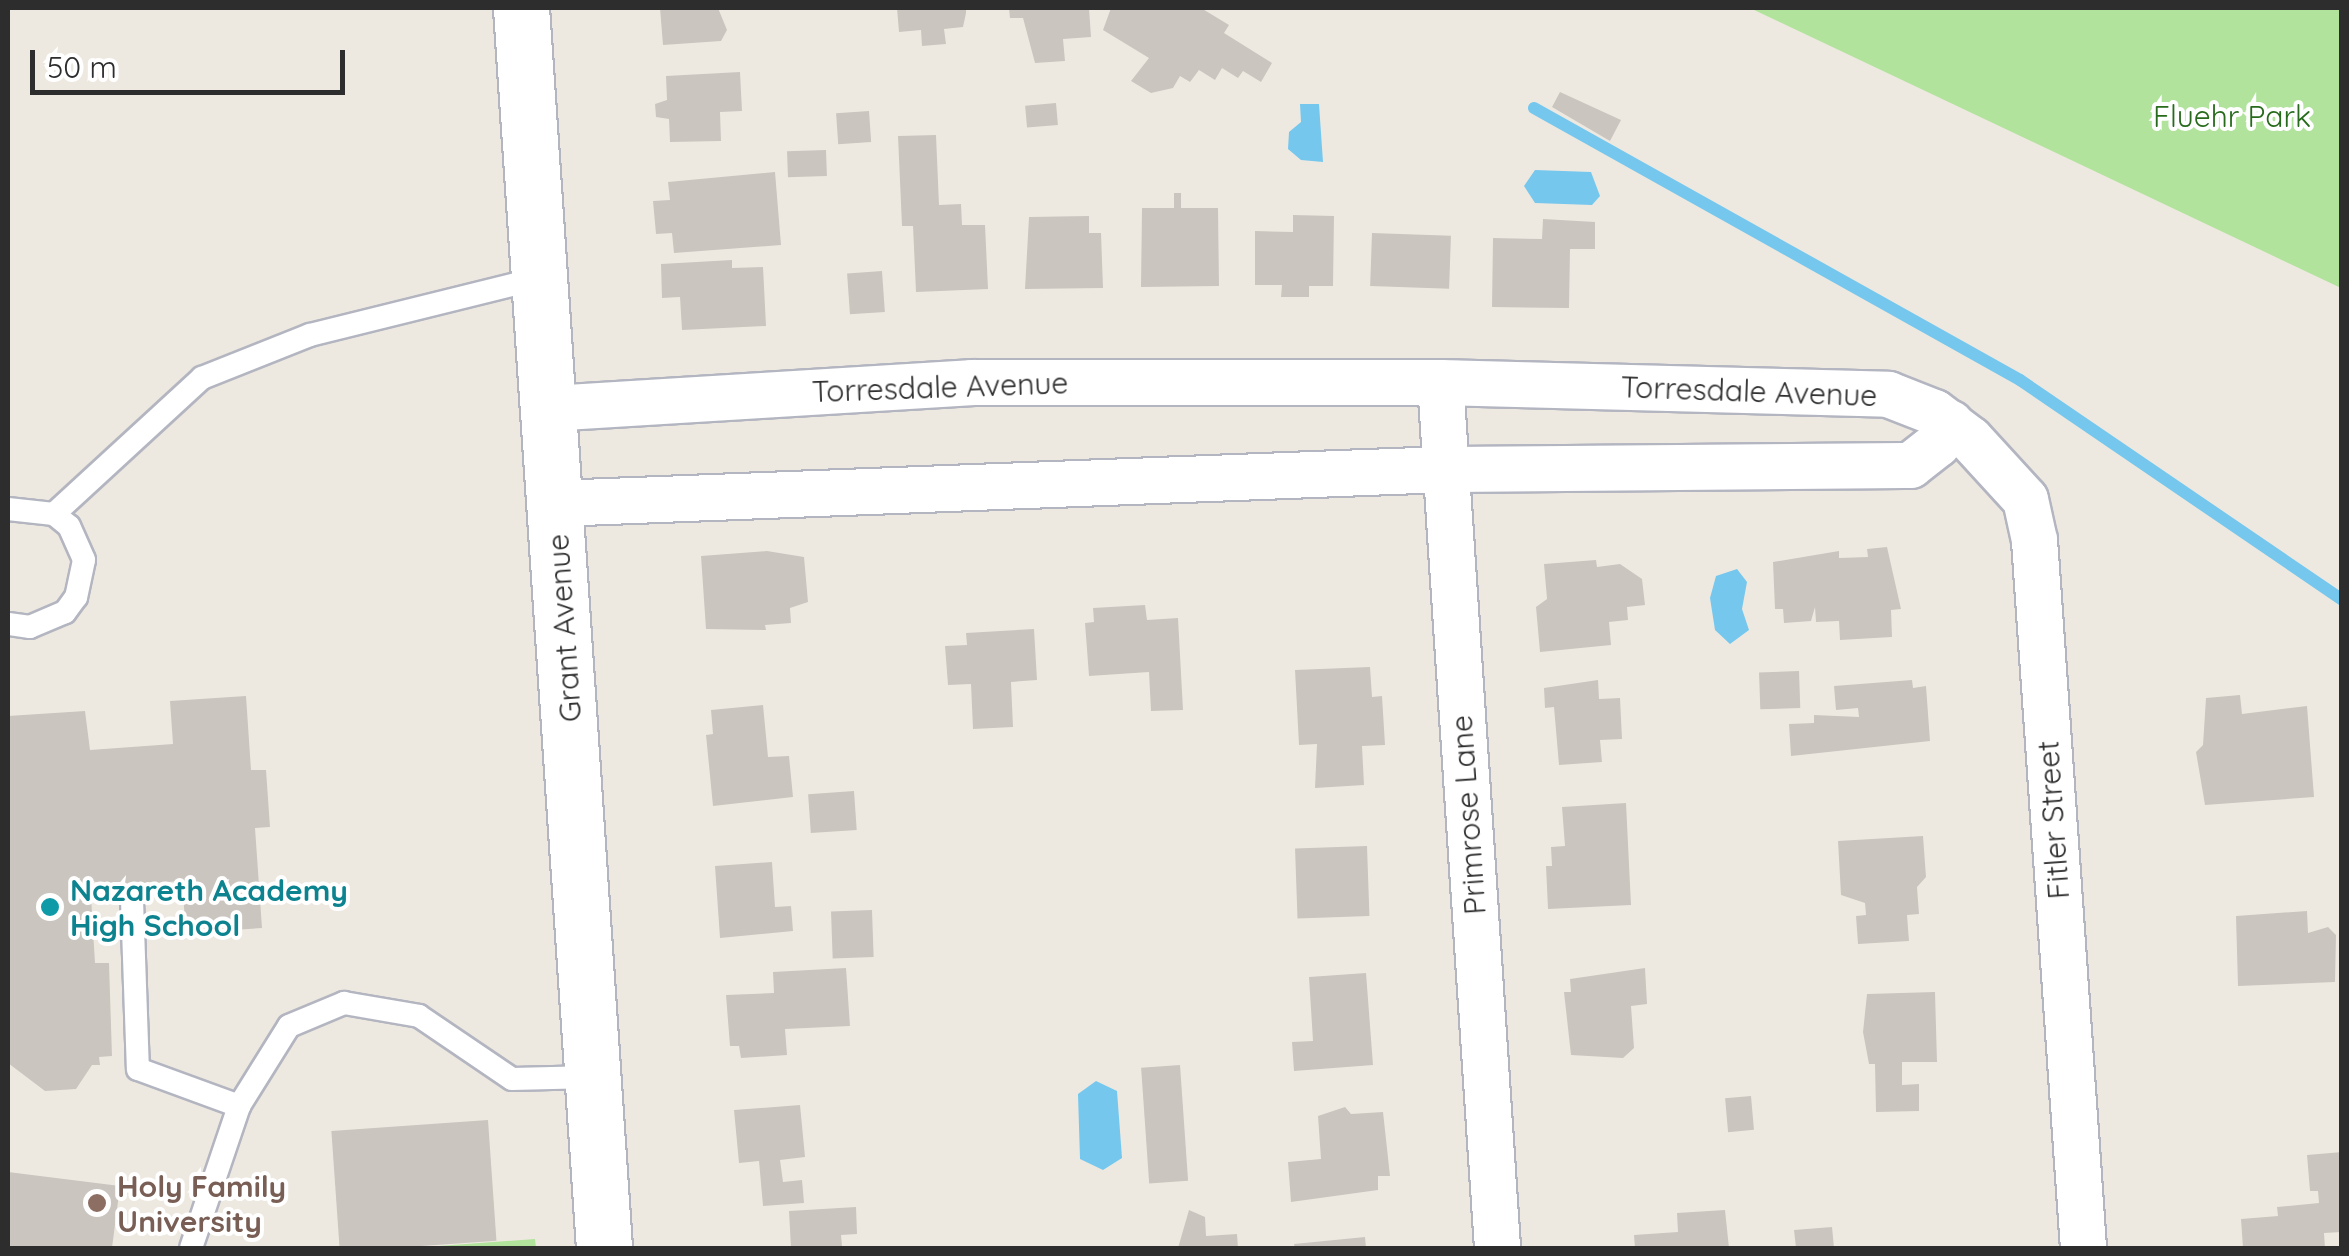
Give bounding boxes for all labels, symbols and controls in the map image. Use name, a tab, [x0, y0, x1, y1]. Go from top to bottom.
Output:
scale bar	[35, 30, 350, 92]
text: 50 m	[47, 48, 117, 86]
park label: Fluehr Park	[2153, 98, 2311, 134]
street label: Torresdale Avenue	[811, 365, 1069, 409]
street label: Torresdale Avenue	[1620, 369, 1878, 413]
street label: Grant Avenue	[539, 533, 589, 723]
street label: Primrose Lane	[1443, 714, 1493, 916]
street label: Fitler Street	[2030, 740, 2076, 900]
place label: Nazareth Academy High School	[70, 872, 348, 942]
marker: Nazareth Academy High School	[39, 896, 61, 918]
place label: Holy Family University	[117, 1168, 286, 1238]
marker: Holy Family University	[86, 1192, 108, 1214]

